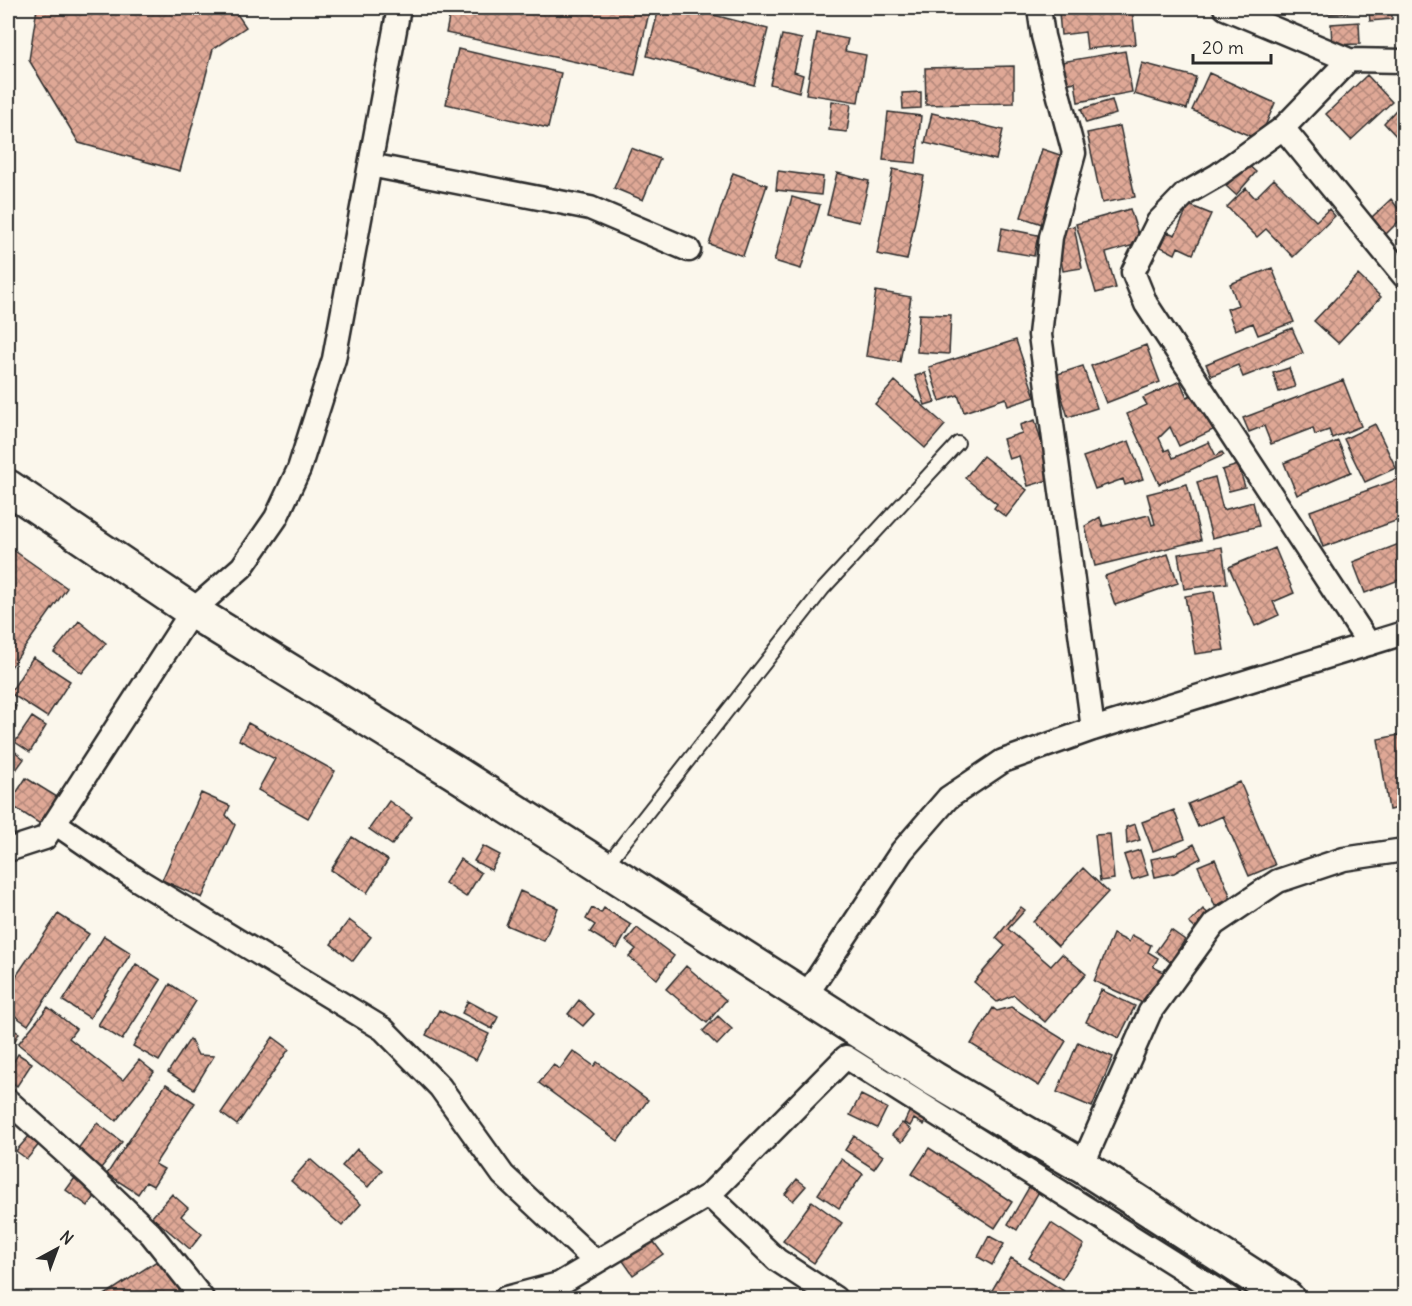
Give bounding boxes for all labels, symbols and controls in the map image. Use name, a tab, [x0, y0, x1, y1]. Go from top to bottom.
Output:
scale bar	[1193, 27, 1271, 65]
text: 20 m	[1202, 36, 1244, 59]
north arrow	[27, 1219, 87, 1279]
text: N	[56, 1227, 78, 1249]

